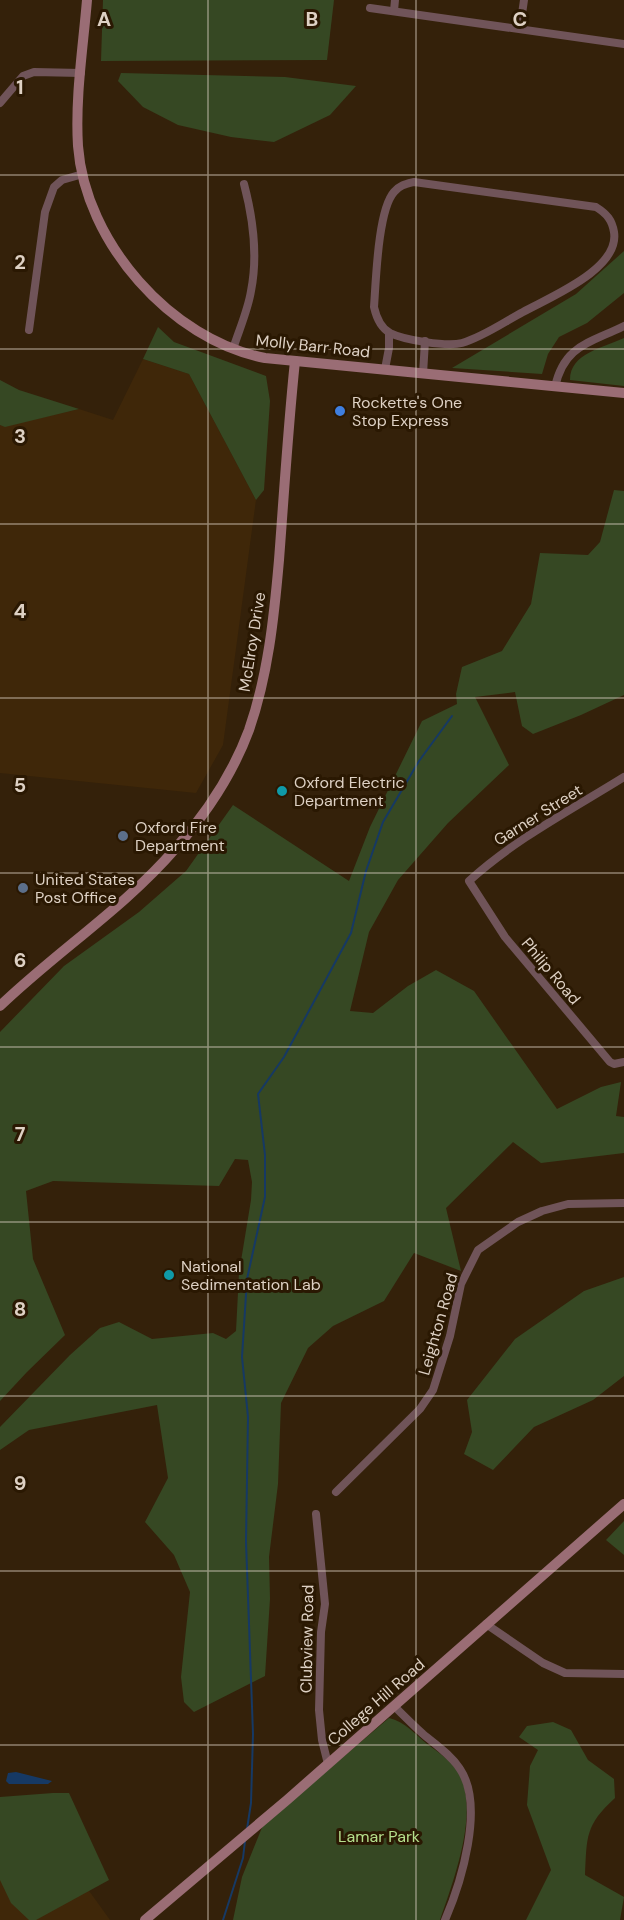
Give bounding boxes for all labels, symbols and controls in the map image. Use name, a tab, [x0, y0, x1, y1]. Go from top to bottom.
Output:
text: A	[97, 6, 111, 32]
text: B	[306, 6, 318, 32]
text: C	[513, 6, 527, 32]
text: 1	[16, 74, 24, 100]
text: 2	[14, 249, 26, 275]
street label: Molly Barr Road	[255, 330, 371, 362]
place label: Rockette's One Stop Express	[352, 392, 462, 431]
marker: Rockette's One Stop Express	[333, 404, 347, 418]
text: 3	[14, 423, 26, 449]
street label: McElroy Drive	[234, 591, 270, 693]
text: 4	[14, 598, 27, 624]
text: 5	[14, 772, 26, 798]
place label: Oxford Electric Department	[294, 772, 405, 811]
street label: Garner Street	[490, 779, 586, 851]
marker: Oxford Electric Department	[275, 784, 289, 798]
place label: Oxford Fire Department	[135, 817, 225, 856]
marker: Oxford Fire Department	[116, 829, 130, 843]
place label: United States Post Office	[35, 869, 135, 908]
marker: United States Post Office	[16, 881, 30, 895]
street label: Philip Road	[517, 933, 585, 1009]
text: 6	[14, 947, 26, 973]
text: 7	[15, 1121, 26, 1147]
place label: National Sedimentation Lab	[181, 1256, 321, 1295]
marker: National Sedimentation Lab	[162, 1268, 176, 1282]
street label: Leighton Road	[413, 1270, 463, 1378]
text: 8	[14, 1296, 26, 1322]
text: 9	[14, 1470, 26, 1496]
street label: Clubview Road	[296, 1585, 318, 1693]
street label: College Hill Road	[323, 1654, 429, 1750]
park label: Lamar Park	[338, 1826, 420, 1847]

